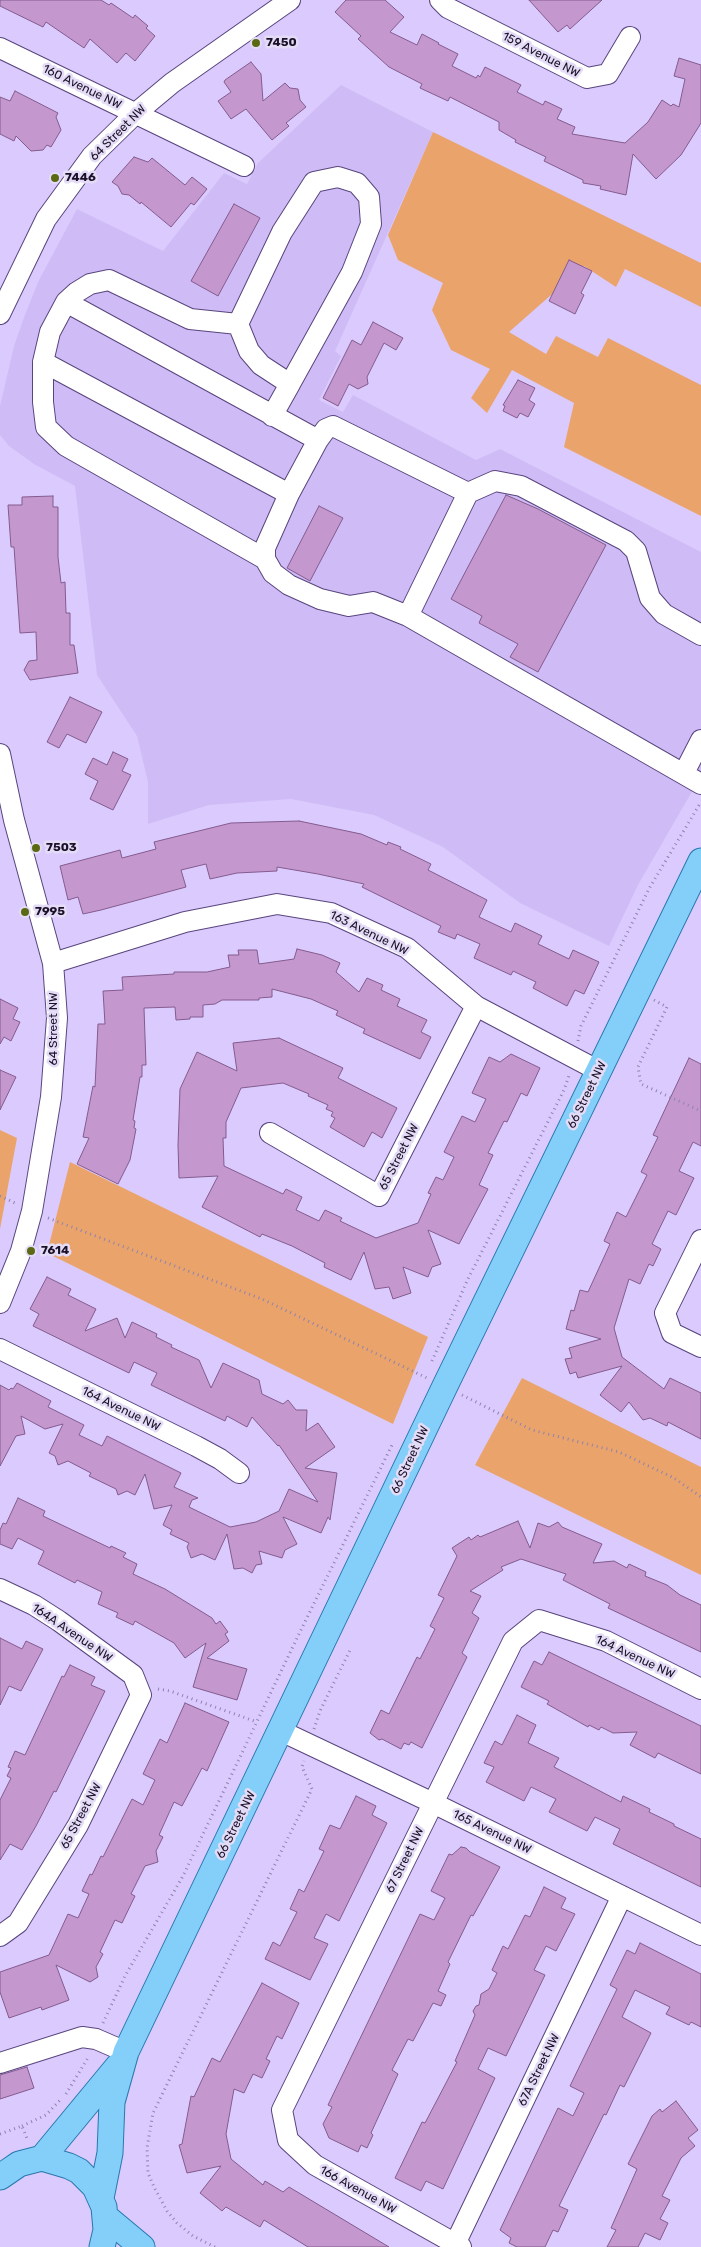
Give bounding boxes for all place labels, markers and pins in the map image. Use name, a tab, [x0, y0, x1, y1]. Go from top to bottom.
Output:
place label: 7450	[266, 36, 297, 50]
marker: 7450	[250, 37, 262, 49]
place label: 7446	[65, 171, 96, 185]
marker: 7446	[49, 172, 61, 184]
place label: 7503	[46, 841, 77, 855]
marker: 7503	[30, 842, 42, 854]
place label: 7995	[35, 905, 65, 919]
marker: 7995	[19, 906, 31, 918]
place label: 7614	[41, 1244, 69, 1258]
marker: 7614	[25, 1245, 37, 1257]

